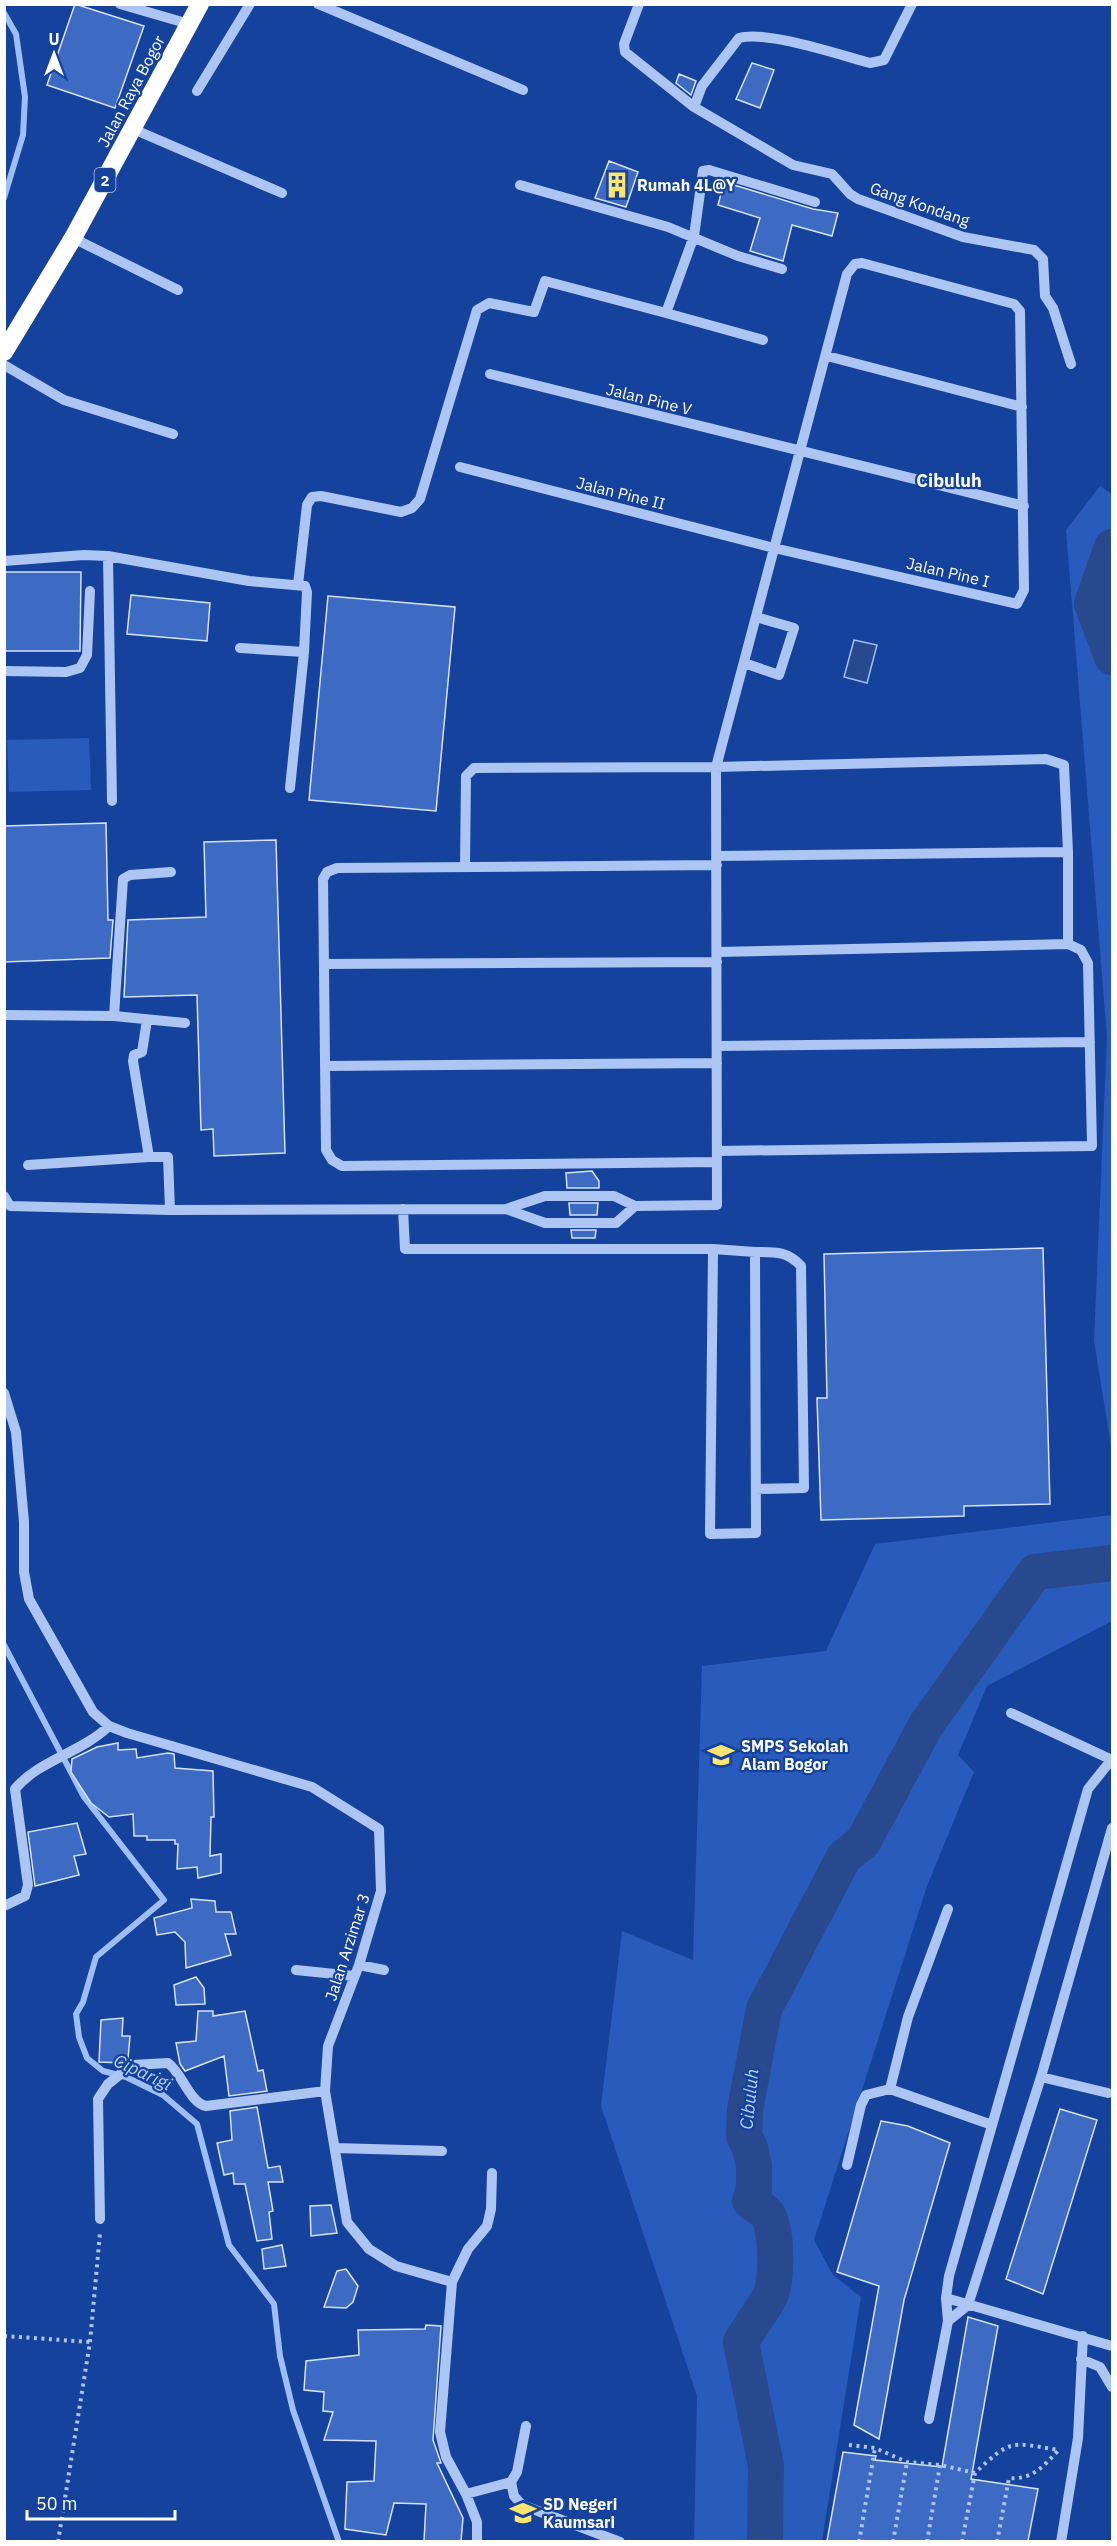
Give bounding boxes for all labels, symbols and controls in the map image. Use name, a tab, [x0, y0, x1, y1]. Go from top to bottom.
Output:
north arrow	[24, 24, 84, 84]
text: U	[48, 29, 60, 49]
street label: Jalan Raya Bogor	[93, 32, 169, 150]
road number: 2	[94, 168, 116, 192]
building icon: Rumah 4L@Y	[602, 170, 632, 200]
place label: Rumah 4L@Y	[637, 175, 737, 195]
street label: Gang Kondang	[868, 178, 973, 231]
street label: Jalan Pine V	[604, 379, 694, 419]
district label: Cibuluh	[916, 469, 982, 492]
street label: Jalan Pine II	[575, 472, 667, 514]
street label: Jalan Pine I	[905, 553, 991, 591]
place label: SMPS Sekolah Alam Bogor	[741, 1736, 848, 1774]
school or university icon: SMPS Sekolah Alam Bogor	[706, 1740, 736, 1770]
street label: Jalan Arzimar 3	[320, 1891, 374, 2003]
water label: Ciparigi	[110, 2049, 176, 2096]
water label: Cibuluh	[734, 2067, 764, 2131]
scale bar	[27, 2483, 176, 2521]
text: 50 m	[36, 2492, 78, 2515]
place label: SD Negeri Kaumsari	[543, 2494, 617, 2532]
school or university icon: SD Negeri Kaumsari	[508, 2498, 538, 2528]

